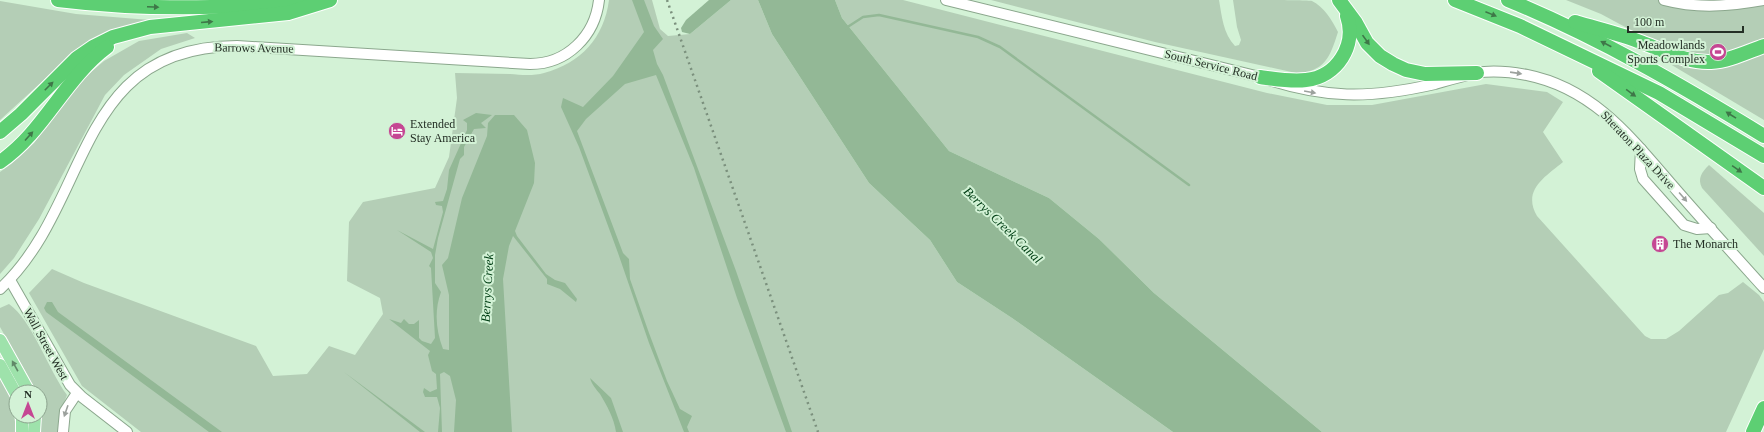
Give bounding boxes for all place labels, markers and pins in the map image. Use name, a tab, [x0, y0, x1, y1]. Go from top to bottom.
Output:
place label: Meadowlands Sports Complex	[1627, 38, 1705, 66]
sports icon: Meadowlands Sports Complex	[1708, 42, 1728, 62]
place label: Extended Stay America	[410, 117, 476, 145]
hotel icon: Extended Stay America	[387, 121, 407, 141]
building icon: The Monarch	[1650, 234, 1670, 254]
place label: The Monarch	[1673, 237, 1738, 251]

